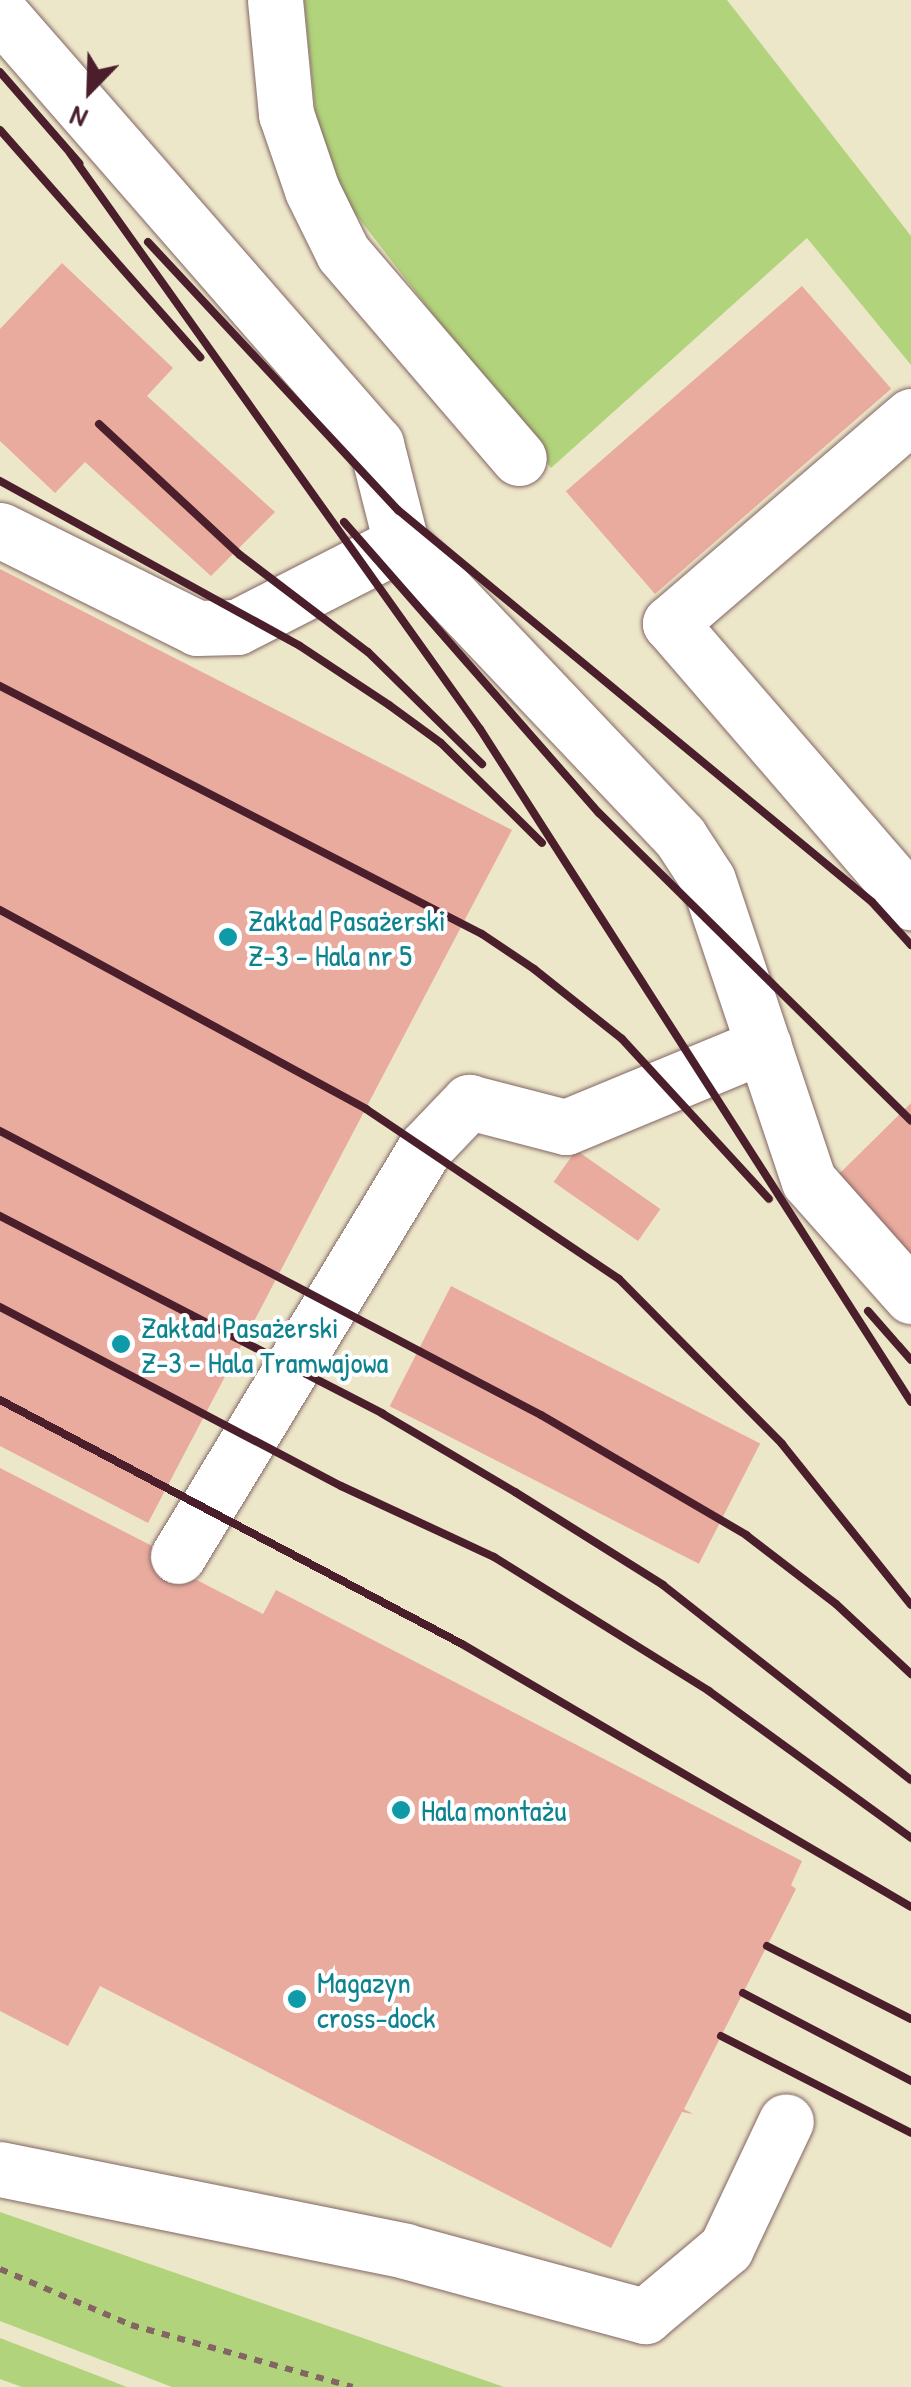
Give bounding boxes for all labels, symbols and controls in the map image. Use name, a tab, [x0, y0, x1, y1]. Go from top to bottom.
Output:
north arrow	[40, 40, 140, 140]
text: N	[64, 97, 93, 138]
place label: Zakład Pasażerski Z-3 - Hala nr 5	[248, 902, 446, 972]
marker: Zakład Pasażerski Z-3 - Hala nr 5	[217, 926, 239, 948]
place label: Zakład Pasażerski Z-3 - Hala Tramwajowa	[141, 1309, 388, 1380]
marker: Zakład Pasażerski Z-3 - Hala Tramwajowa	[110, 1333, 132, 1355]
place label: Hala montażu	[421, 1792, 566, 1828]
marker: Hala montażu	[390, 1799, 412, 1821]
place label: Magazyn cross-dock	[317, 1964, 435, 2034]
marker: Magazyn cross-dock	[286, 1988, 308, 2010]

